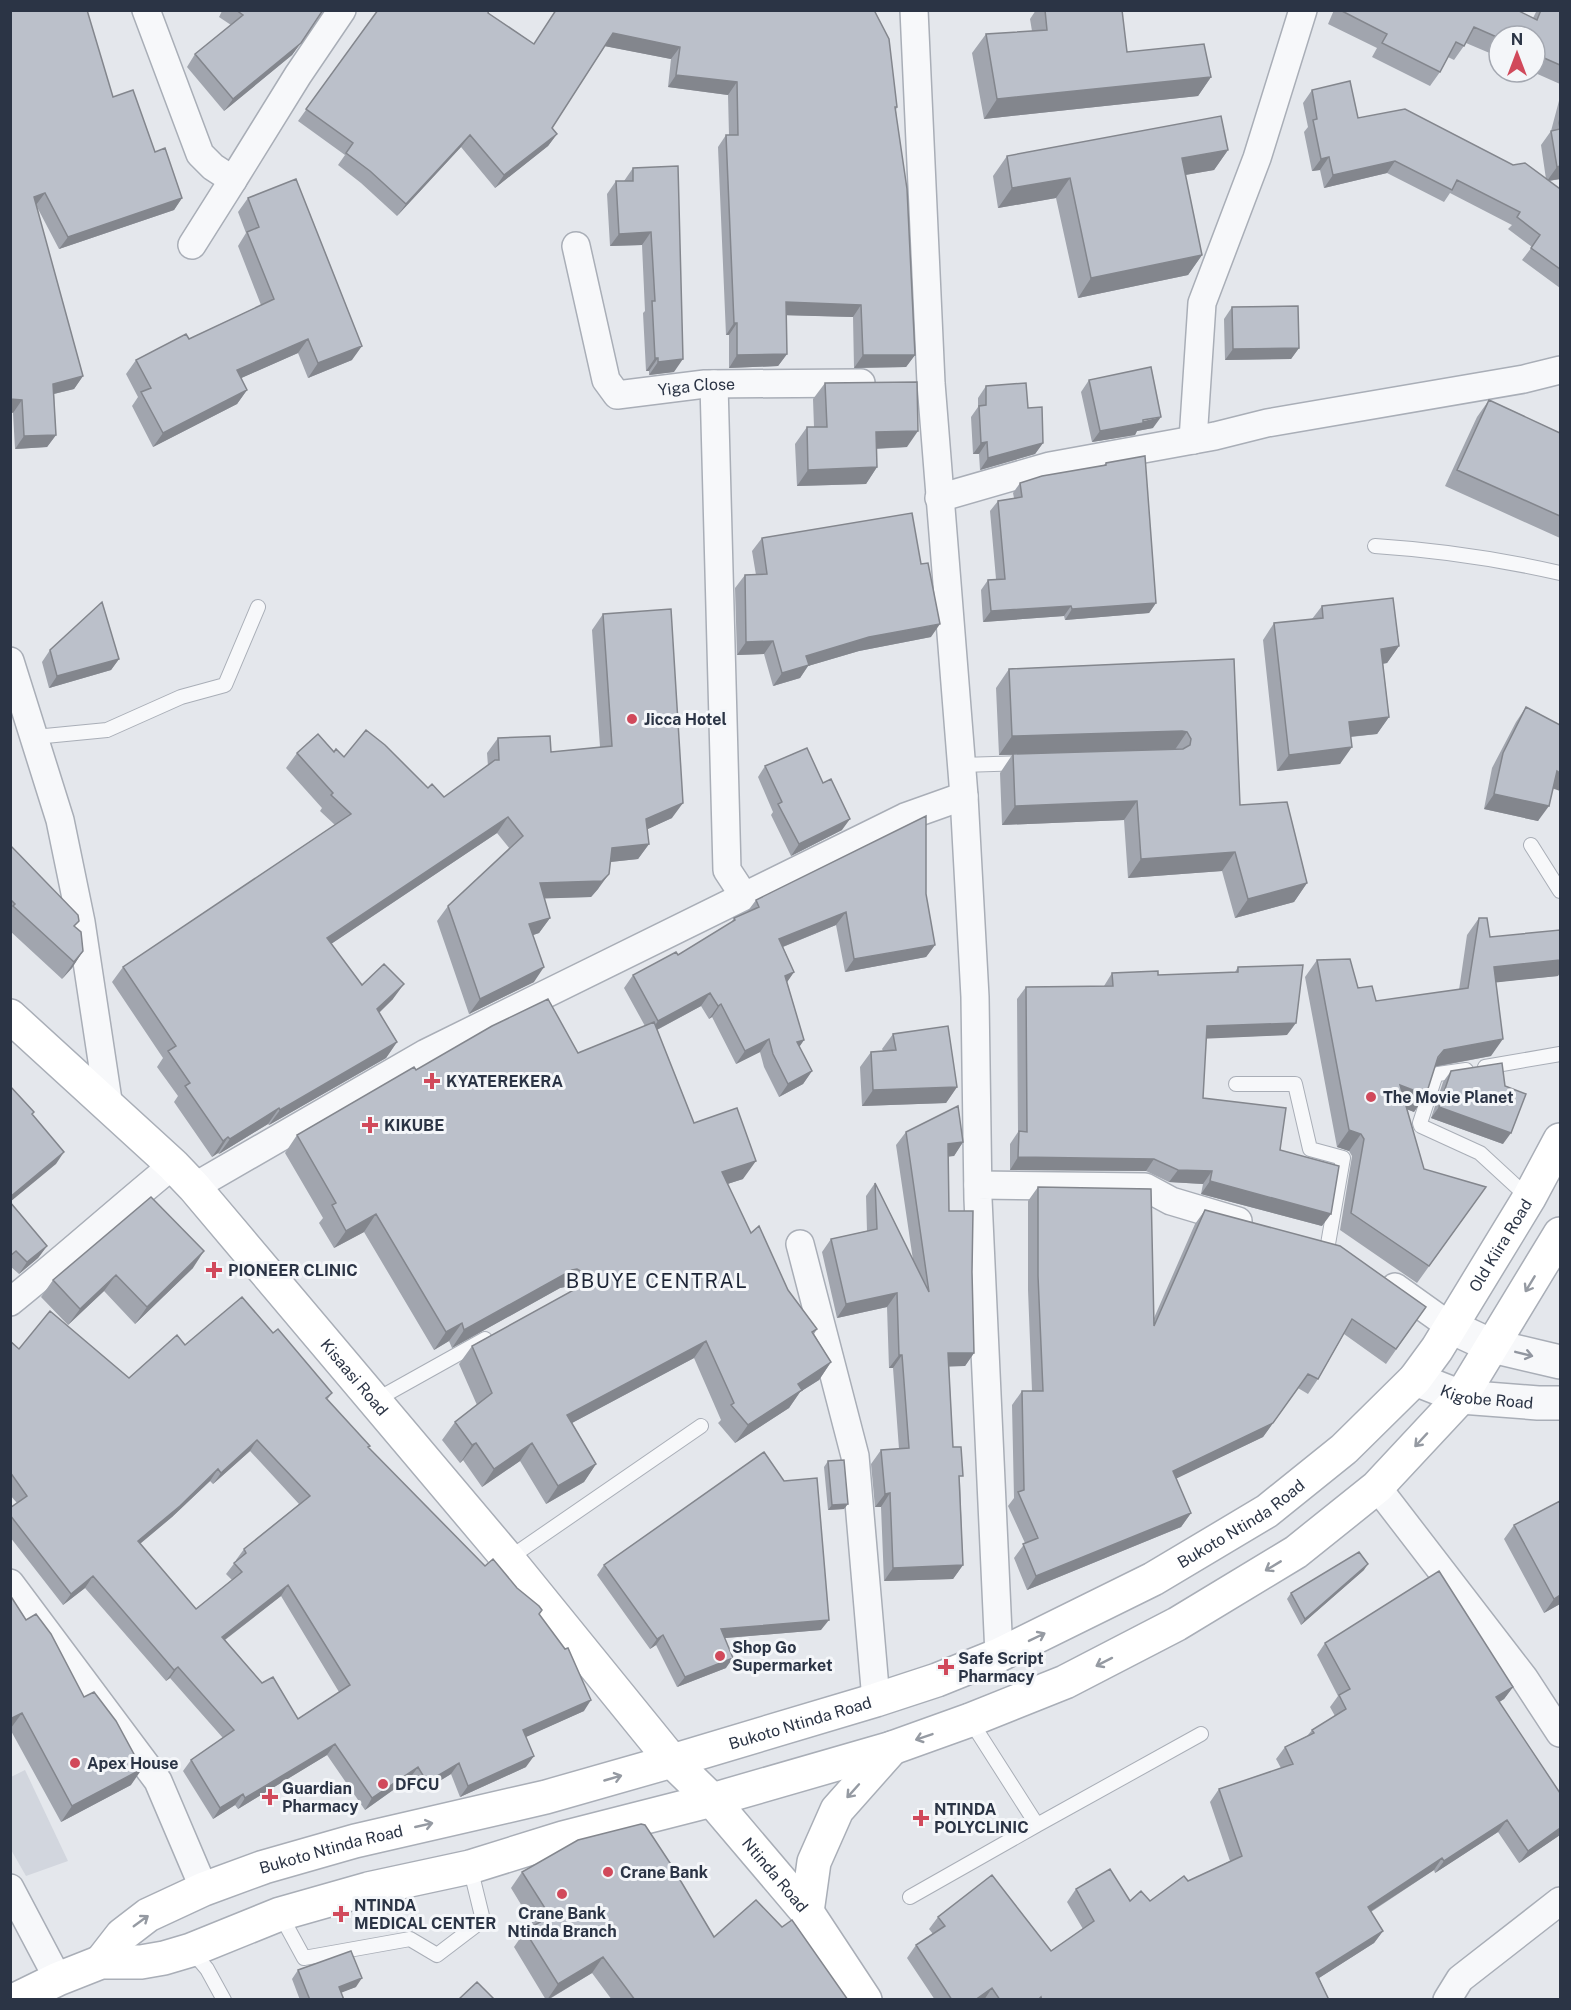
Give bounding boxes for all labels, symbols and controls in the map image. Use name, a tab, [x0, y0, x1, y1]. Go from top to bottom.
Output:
north arrow	[1487, 24, 1547, 84]
text: N	[1511, 30, 1523, 49]
street label: Yiga Close	[657, 374, 735, 399]
place label: Jicca Hotel	[644, 710, 727, 729]
marker: Jicca Hotel	[625, 712, 639, 726]
marker: KYATEREKERA	[423, 1072, 441, 1090]
place label: KYATEREKERA	[446, 1072, 564, 1091]
place label: The Movie Planet	[1383, 1088, 1514, 1107]
marker: The Movie Planet	[1364, 1090, 1378, 1104]
marker: KIKUBE	[361, 1116, 379, 1134]
place label: KIKUBE	[384, 1116, 444, 1135]
street label: Old Kiira Road	[1465, 1195, 1536, 1295]
marker: PIONEER CLINIC	[205, 1261, 223, 1279]
place label: PIONEER CLINIC	[228, 1261, 358, 1280]
district label: BBUYE CENTRAL	[566, 1269, 748, 1293]
one-way arrow	[1524, 1275, 1536, 1292]
street label: Kisaasi Road	[317, 1335, 392, 1419]
one-way arrow	[1515, 1349, 1534, 1361]
street label: Kigobe Road	[1438, 1380, 1534, 1412]
one-way arrow	[1414, 1432, 1428, 1447]
street label: Bukoto Ntinda Road	[1174, 1475, 1308, 1572]
one-way arrow	[1265, 1560, 1282, 1572]
one-way arrow	[1027, 1630, 1045, 1642]
place label: Shop Go Supermarket	[732, 1638, 833, 1675]
marker: Shop Go Supermarket	[713, 1649, 727, 1663]
place label: Safe Script Pharmacy	[958, 1649, 1044, 1686]
one-way arrow	[1095, 1657, 1113, 1668]
marker: Safe Script Pharmacy	[939, 1660, 953, 1674]
street label: Bukoto Ntinda Road	[726, 1692, 874, 1753]
one-way arrow	[915, 1732, 934, 1743]
place label: Apex House	[87, 1754, 178, 1773]
marker: Apex House	[68, 1756, 82, 1770]
one-way arrow	[603, 1772, 622, 1783]
place label: DFCU	[395, 1775, 439, 1794]
marker: DFCU	[376, 1777, 390, 1791]
place label: Guardian Pharmacy	[282, 1779, 358, 1816]
one-way arrow	[846, 1784, 860, 1799]
marker: Guardian Pharmacy	[263, 1790, 277, 1804]
place label: NTINDA POLYCLINIC	[934, 1800, 1029, 1837]
marker: NTINDA POLYCLINIC	[912, 1809, 930, 1827]
one-way arrow	[414, 1819, 433, 1831]
street label: Bukoto Ntinda Road	[257, 1821, 405, 1877]
street label: Ntinda Road	[738, 1834, 812, 1916]
place label: Crane Bank	[620, 1863, 708, 1882]
marker: Crane Bank	[601, 1865, 615, 1879]
marker: Crane Bank Ntinda Branch	[555, 1887, 569, 1901]
place label: NTINDA MEDICAL CENTER	[354, 1896, 496, 1933]
place label: Crane Bank Ntinda Branch	[507, 1904, 617, 1941]
marker: NTINDA MEDICAL CENTER	[332, 1905, 350, 1923]
one-way arrow	[133, 1914, 149, 1927]

